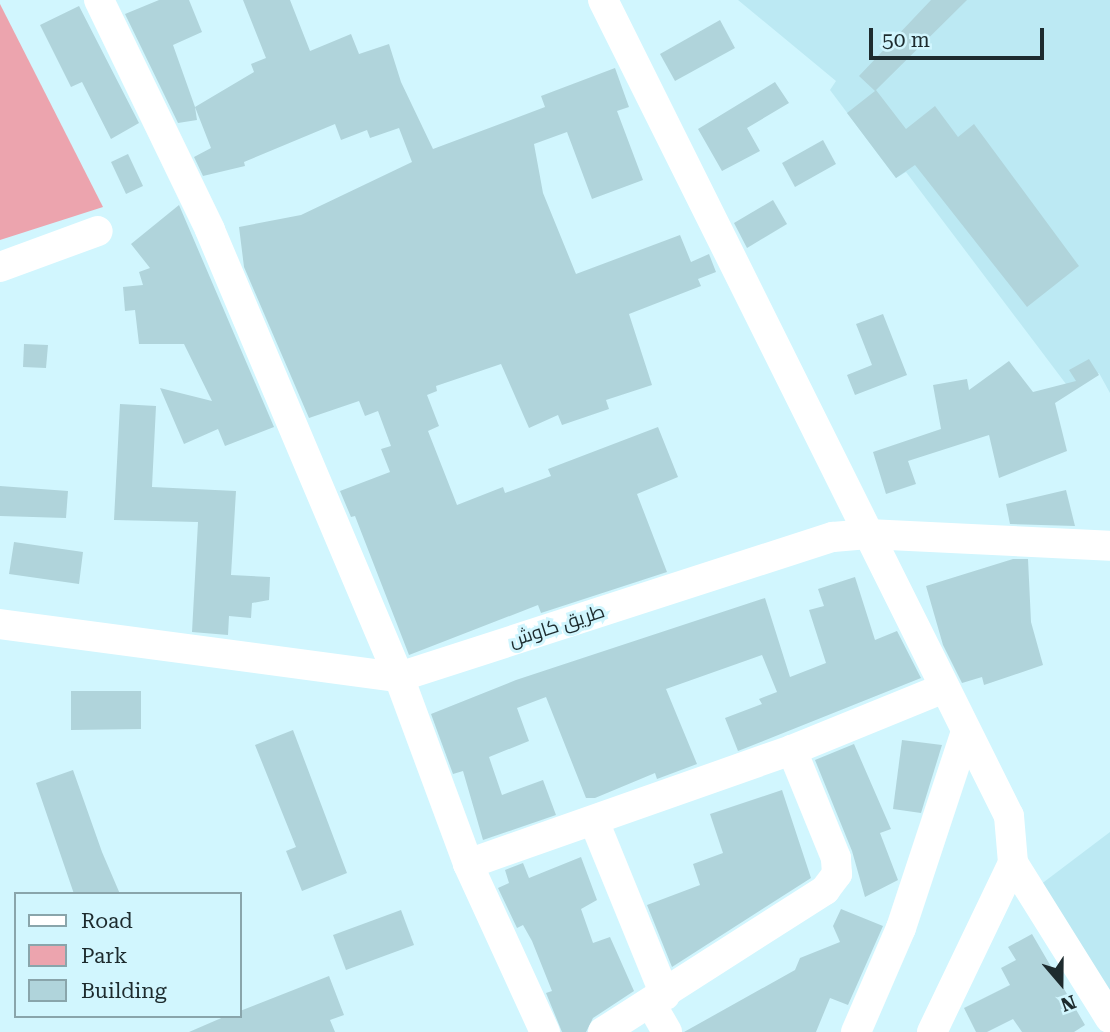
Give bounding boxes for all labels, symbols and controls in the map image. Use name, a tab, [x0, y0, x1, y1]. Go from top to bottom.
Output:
scale bar	[872, 14, 1047, 58]
text: 50 m	[882, 28, 930, 52]
street label: طريق كاوش	[506, 600, 608, 652]
legend	[14, 892, 242, 1018]
text: Road	[81, 909, 133, 933]
text: Park	[81, 944, 127, 968]
north arrow	[1026, 948, 1096, 1018]
text: Building	[81, 979, 167, 1003]
text: N	[1058, 990, 1079, 1017]

